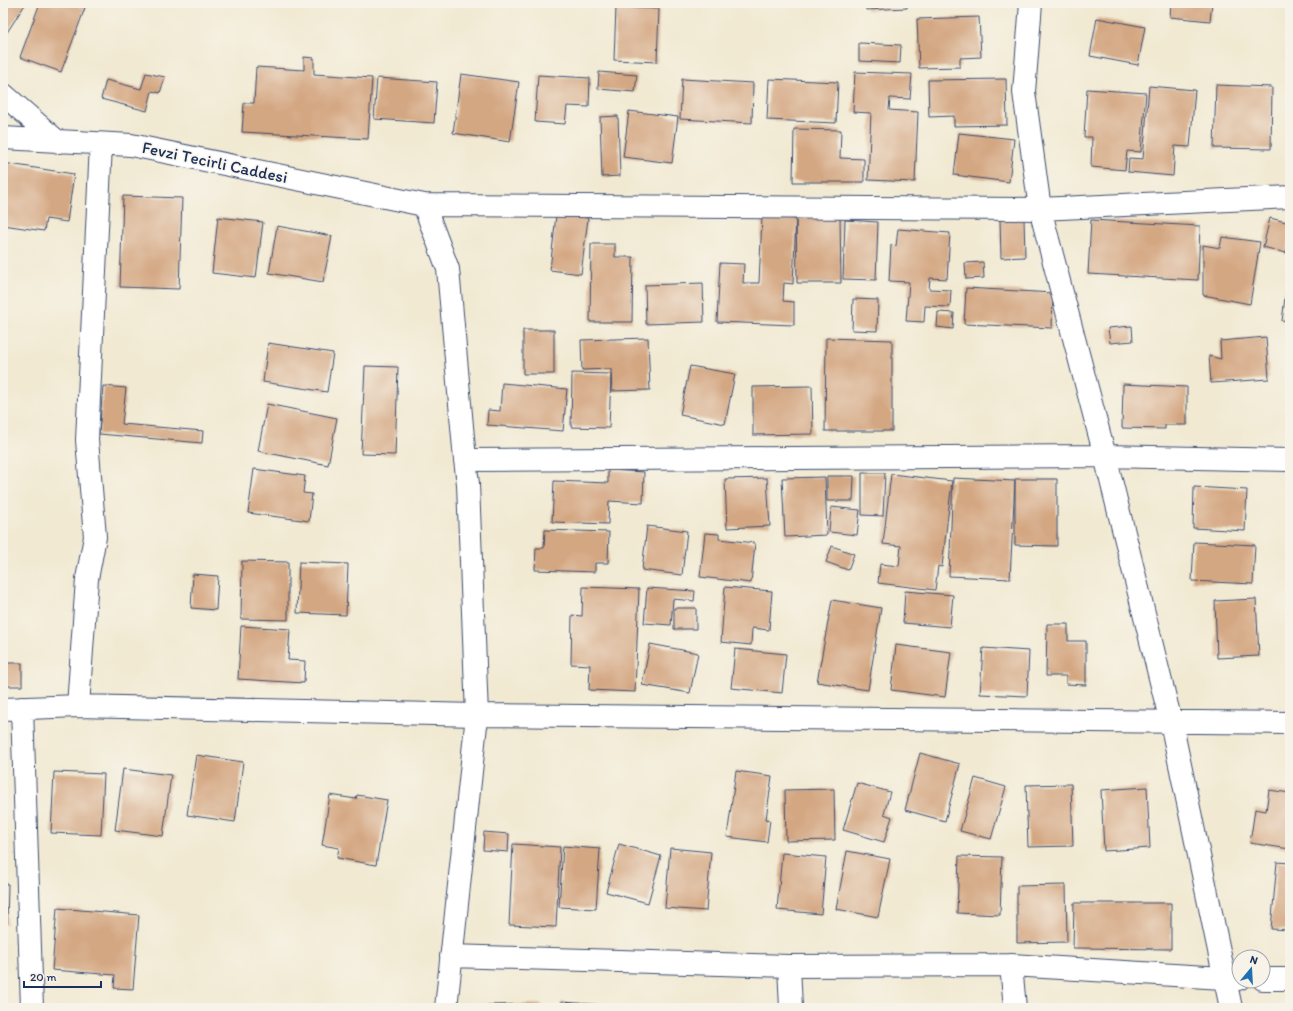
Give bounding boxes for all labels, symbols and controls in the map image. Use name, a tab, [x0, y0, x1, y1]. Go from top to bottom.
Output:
street label: Fevzi Tecirli Caddesi	[140, 137, 290, 187]
north arrow	[1231, 949, 1271, 989]
text: N	[1248, 953, 1259, 967]
scale bar	[24, 963, 101, 989]
text: 20 m	[30, 970, 57, 984]

